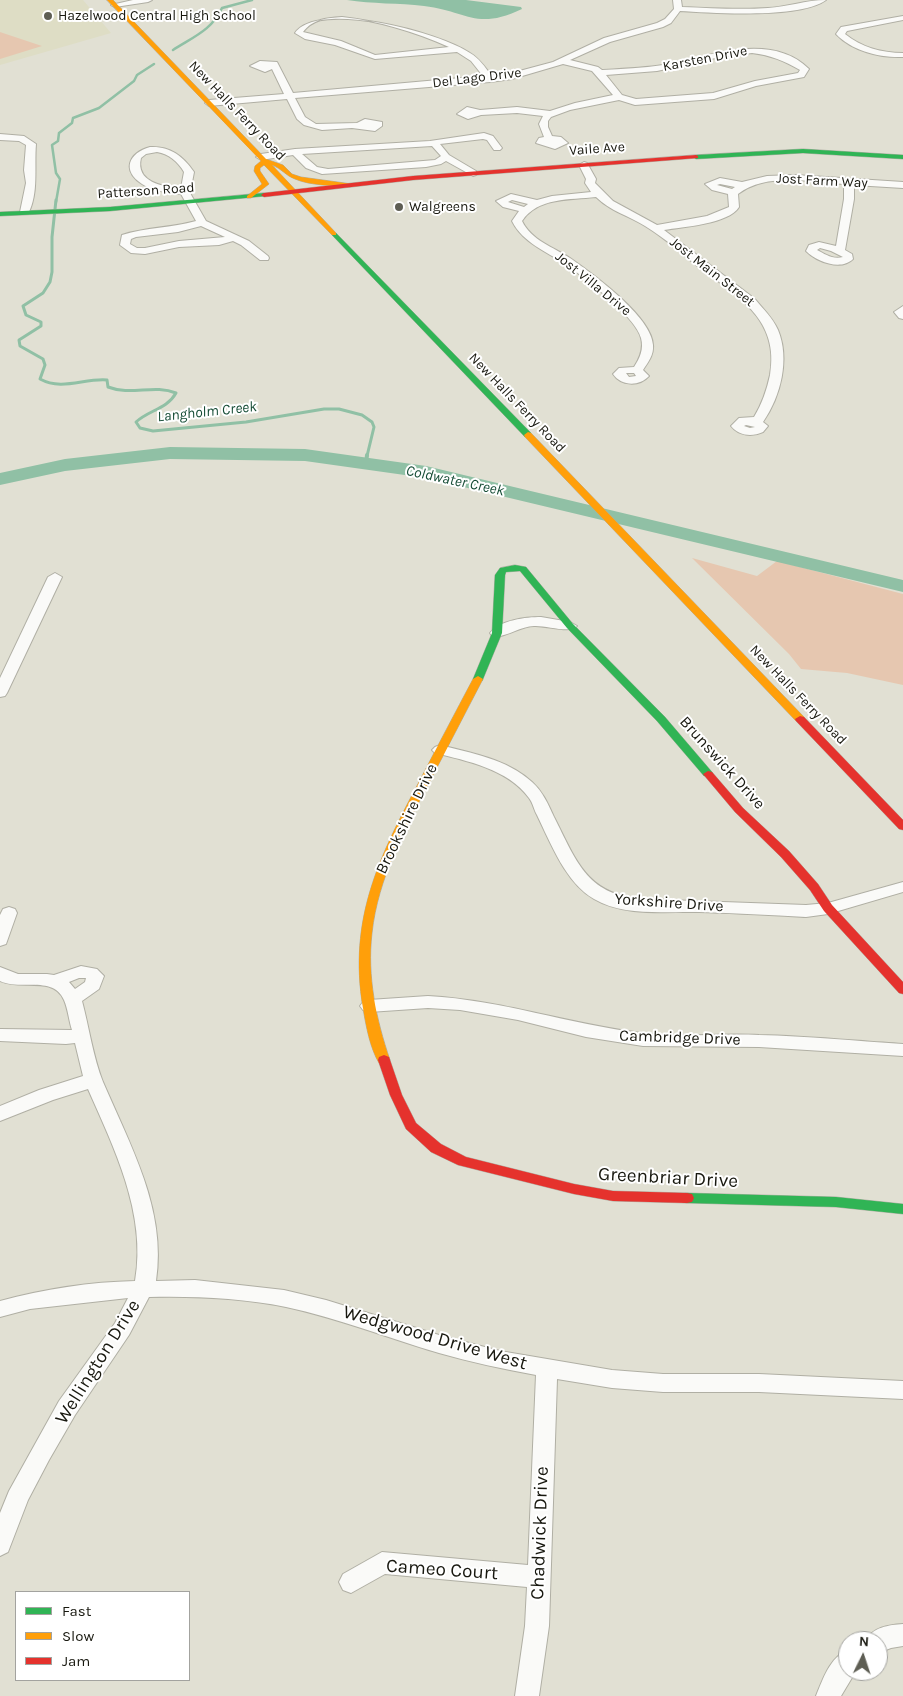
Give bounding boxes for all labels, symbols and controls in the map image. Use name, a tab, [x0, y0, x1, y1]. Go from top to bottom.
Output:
place label: Hazelwood Central High School	[58, 8, 256, 24]
marker: Hazelwood Central High School	[42, 10, 54, 22]
street label: Karsten Drive	[661, 43, 749, 75]
street label: New Halls Ferry Road	[185, 58, 289, 164]
street label: Del Lago Drive	[432, 64, 522, 92]
street label: Vaile Ave	[569, 139, 625, 159]
street label: Jost Farm Way	[776, 170, 868, 192]
street label: Patterson Road	[97, 179, 195, 203]
place label: Walgreens	[409, 199, 476, 215]
marker: Walgreens	[393, 201, 405, 213]
street label: Jost Main Street	[666, 234, 758, 310]
street label: Jost Villa Drive	[552, 248, 634, 320]
street label: New Halls Ferry Road	[465, 350, 569, 456]
water label: Langholm Creek	[156, 398, 258, 426]
water label: Coldwater Creek	[404, 462, 506, 500]
street label: New Halls Ferry Road	[746, 642, 850, 748]
street label: Brunswick Drive	[675, 713, 769, 813]
street label: Brookshire Drive	[372, 761, 442, 877]
street label: Yorkshire Drive	[614, 890, 724, 916]
street label: Cambridge Drive	[619, 1026, 741, 1050]
street label: Greenbriar Drive	[597, 1163, 739, 1193]
street label: Wellington Drive	[51, 1296, 145, 1428]
street label: Wedgwood Drive West	[340, 1301, 530, 1375]
street label: Chadwick Drive	[526, 1466, 554, 1600]
street label: Cameo Court	[385, 1555, 499, 1585]
legend	[15, 1591, 190, 1681]
text: Fast	[62, 1602, 91, 1620]
text: Slow	[62, 1627, 94, 1645]
north arrow	[838, 1631, 888, 1681]
text: N	[858, 1633, 870, 1650]
text: Jam	[62, 1652, 90, 1670]

